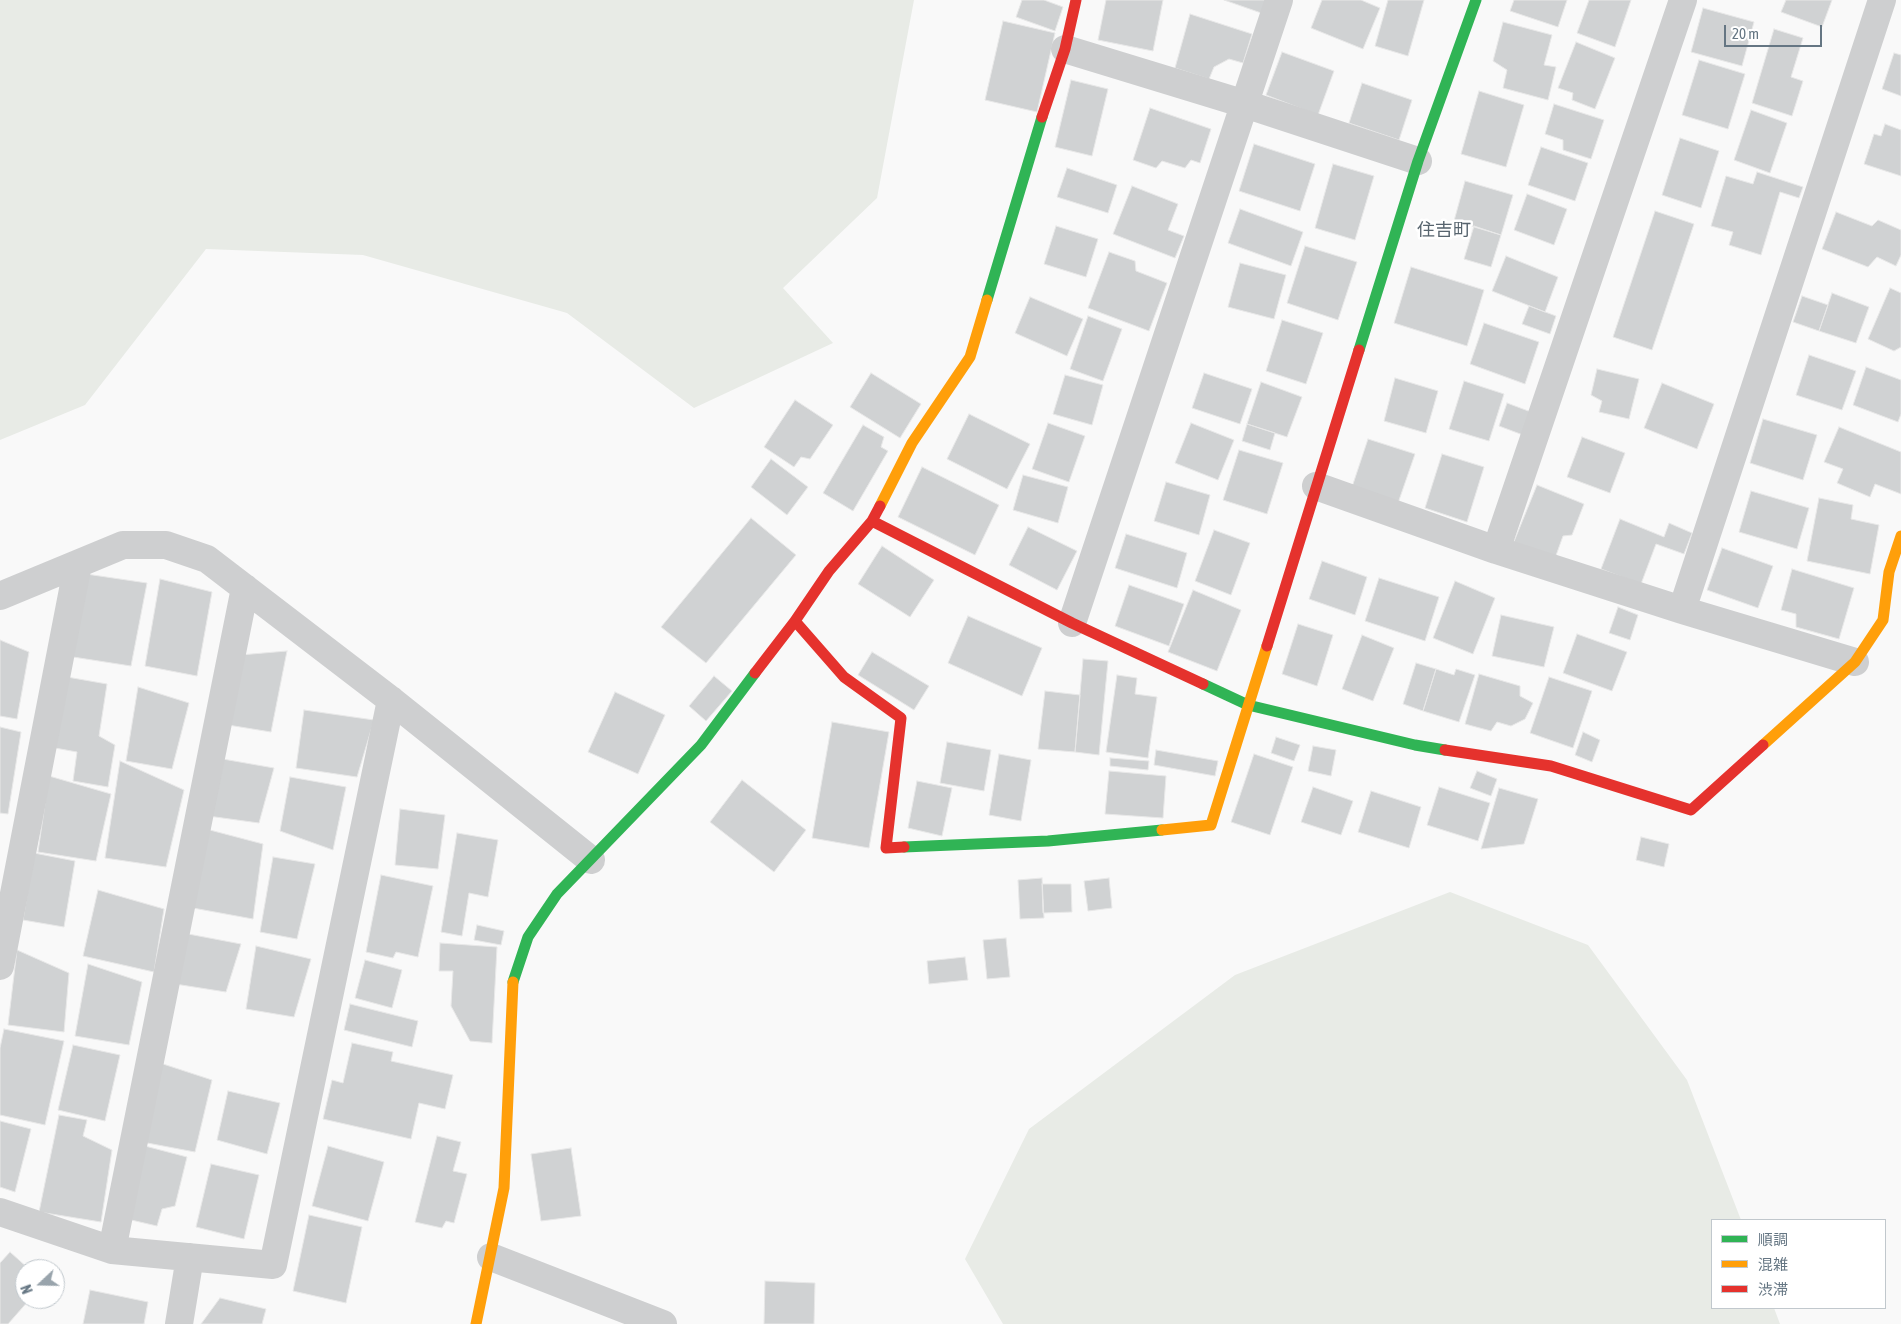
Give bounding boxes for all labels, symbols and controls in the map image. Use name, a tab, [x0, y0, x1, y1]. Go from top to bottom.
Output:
scale bar	[1726, 15, 1824, 47]
text: 20 m	[1732, 25, 1759, 42]
district label: 住吉町	[1417, 219, 1471, 241]
legend	[1711, 1219, 1886, 1309]
text: 順調	[1758, 1231, 1788, 1248]
text: 混雑	[1758, 1256, 1788, 1273]
north arrow	[15, 1259, 65, 1309]
text: 渋滞	[1758, 1281, 1788, 1298]
text: N	[18, 1282, 36, 1296]

